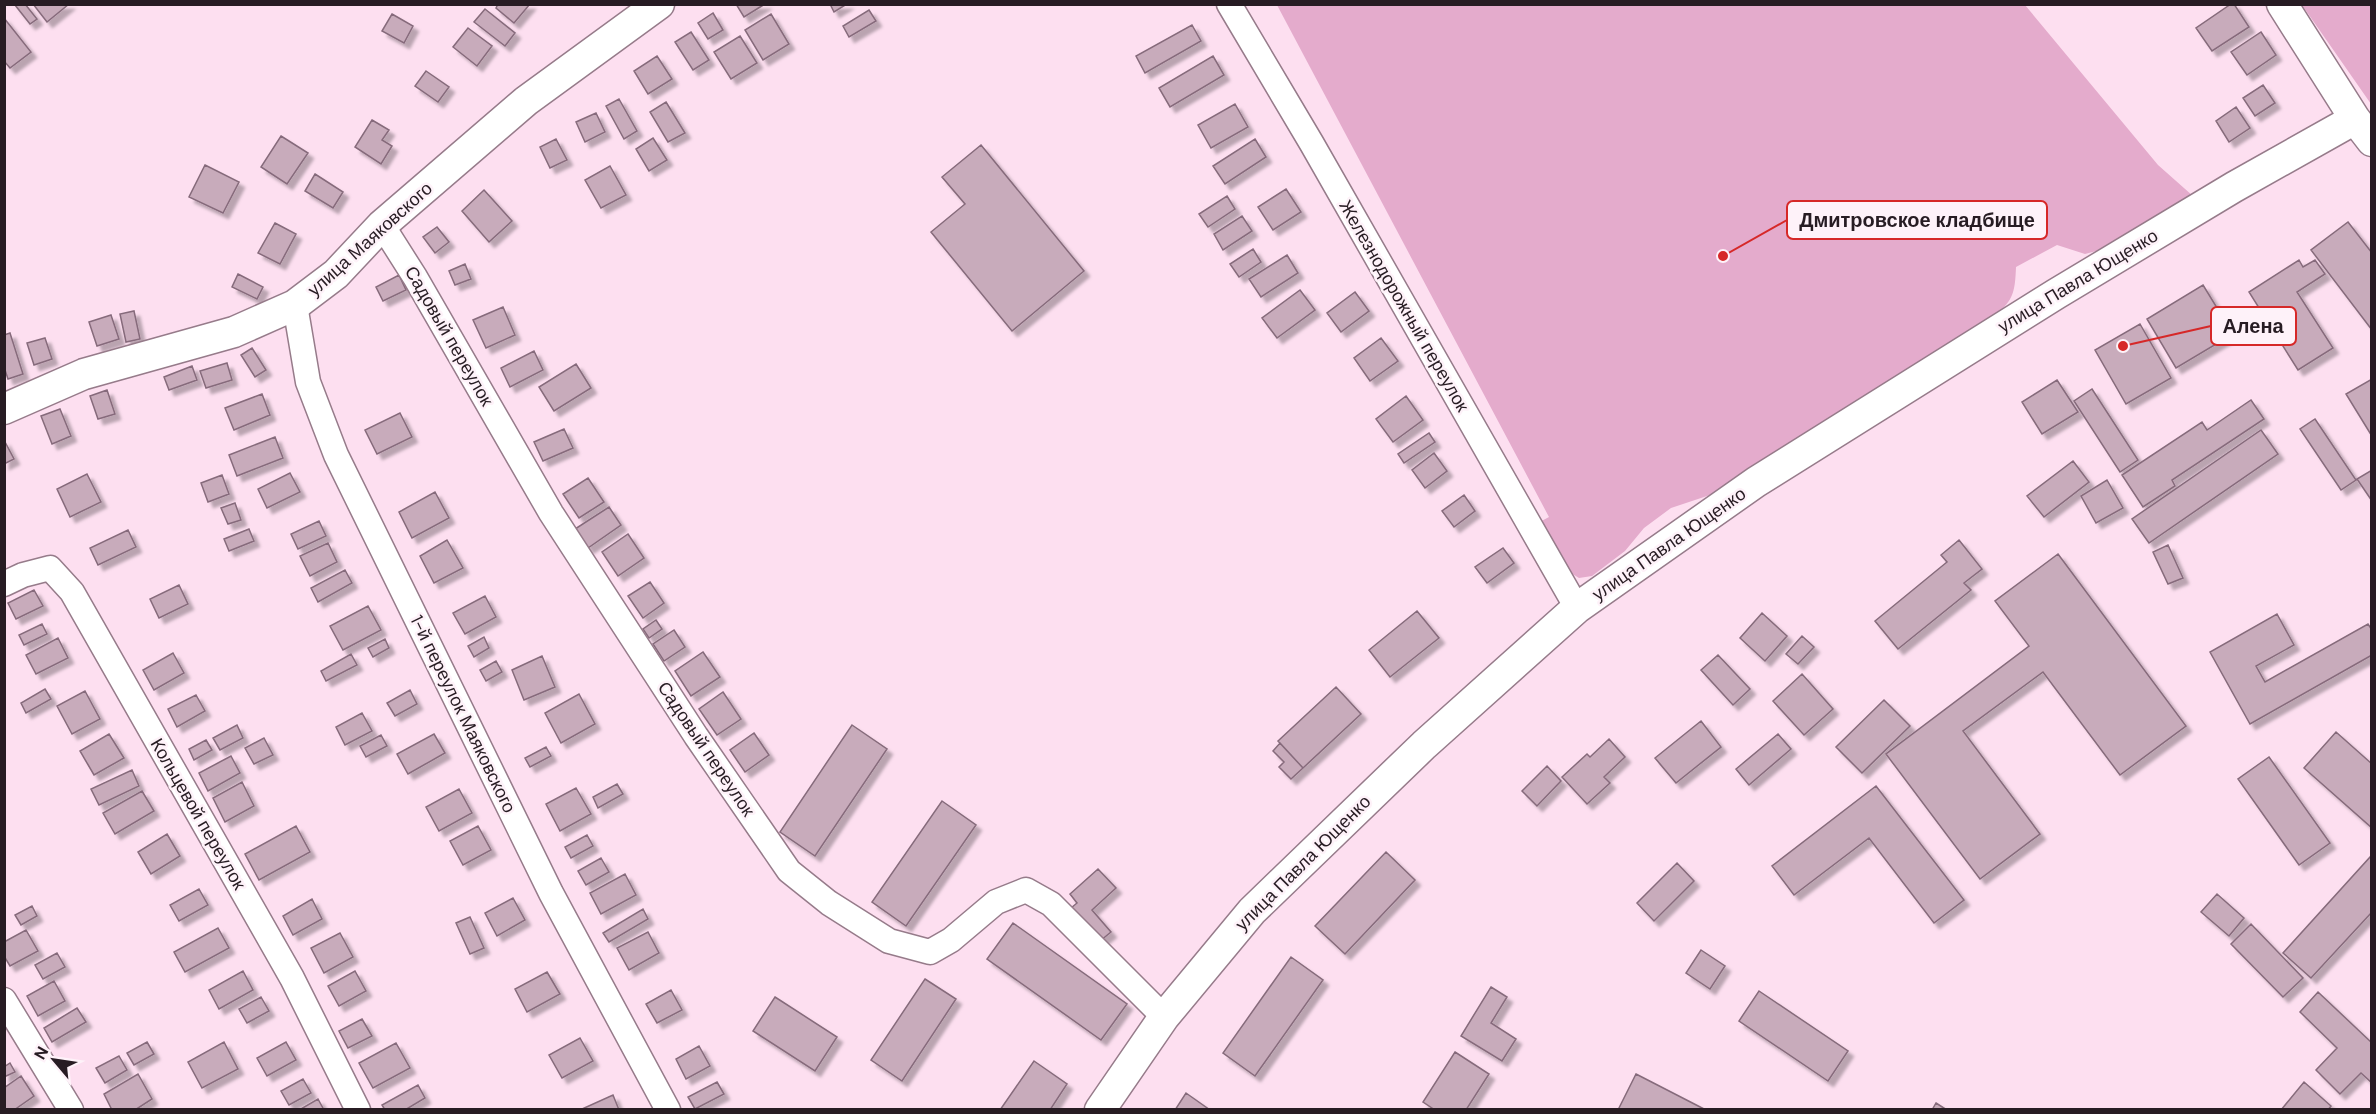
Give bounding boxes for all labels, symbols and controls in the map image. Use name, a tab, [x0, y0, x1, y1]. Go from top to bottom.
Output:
street label: улица Маяковского	[303, 177, 437, 301]
street label: Железнодорожный переулок	[1333, 196, 1475, 416]
callout: Дмитровское кладбище	[1787, 201, 2047, 239]
text: Дмитровское кладбище	[1799, 207, 2035, 233]
street label: улица Павла Ющенко	[1994, 224, 2162, 338]
street label: Садовый переулок	[399, 262, 499, 410]
callout: Алена	[2211, 307, 2296, 345]
text: Алена	[2222, 313, 2284, 339]
street label: улица Павла Ющенко	[1587, 482, 1751, 606]
street label: 1-й переулок Маяковского	[405, 611, 521, 817]
street label: Садовый переулок	[652, 677, 760, 821]
street label: Кольцевой переулок	[145, 734, 251, 894]
street label: улица Павла Ющенко	[1230, 790, 1376, 936]
north arrow	[24, 1030, 84, 1090]
text: N	[29, 1043, 53, 1063]

